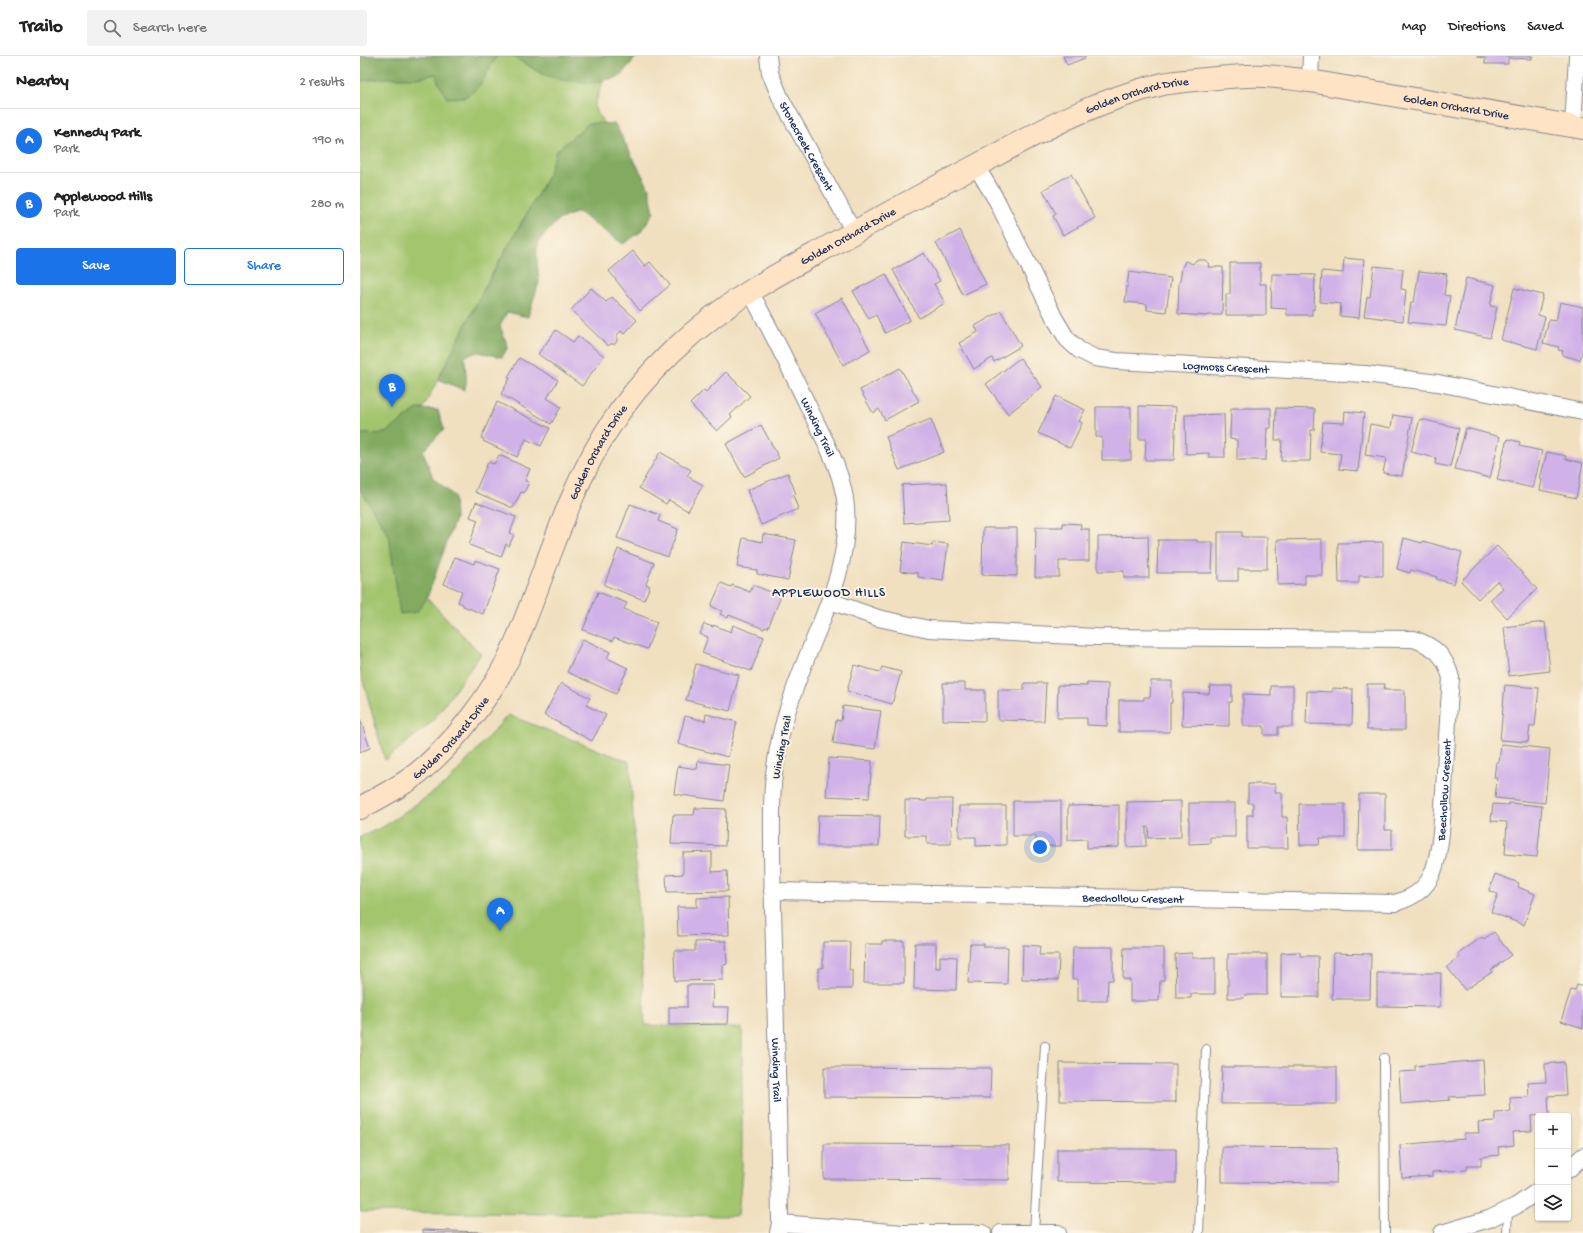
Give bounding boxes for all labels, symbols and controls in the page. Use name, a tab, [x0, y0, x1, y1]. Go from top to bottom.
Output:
search box	[87, 10, 367, 46]
text: Trailo	[20, 16, 63, 39]
icon: search	[101, 17, 123, 39]
text: Search here	[133, 19, 207, 37]
text: Map	[1402, 19, 1426, 36]
text: Directions	[1448, 19, 1505, 36]
text: Saved	[1527, 19, 1563, 36]
text: Nearby	[16, 72, 69, 92]
text: 2 results	[299, 75, 344, 90]
street label: Golden Orchard Drive	[1084, 76, 1190, 118]
street label: Golden Orchard Drive	[1402, 92, 1511, 124]
street label: Stonecreek Crescent	[775, 100, 836, 195]
text: Kennedy Park	[54, 124, 140, 142]
text: A	[25, 133, 33, 148]
text: 190 m	[313, 133, 344, 148]
text: Park	[54, 142, 79, 157]
text: Applewood Hills	[54, 188, 152, 206]
text: B	[26, 197, 32, 212]
text: 280 m	[311, 197, 344, 212]
street label: Golden Orchard Drive	[798, 205, 900, 269]
text: Park	[54, 206, 79, 221]
button: Save	[16, 248, 176, 285]
button: Share	[184, 248, 344, 285]
street label: Logmoss Crescent	[1182, 359, 1270, 378]
pin: B	[379, 374, 405, 407]
street label: Winding Trail	[796, 396, 837, 460]
street label: Golden Orchard Drive	[567, 402, 632, 503]
district label: APPLEWOOD HILLS	[772, 586, 886, 601]
street label: Golden Orchard Drive	[410, 694, 494, 783]
street label: Winding Trail	[770, 714, 796, 780]
street label: Beechollow Crescent	[1435, 738, 1456, 843]
your location	[1030, 837, 1050, 857]
street label: Beechollow Crescent	[1081, 892, 1185, 908]
pin: A	[487, 898, 513, 931]
street label: Winding Trail	[767, 1038, 783, 1103]
map controls	[1535, 1113, 1571, 1221]
button: +	[1535, 1113, 1571, 1149]
button: −	[1535, 1149, 1571, 1185]
button: layers	[1535, 1185, 1571, 1221]

